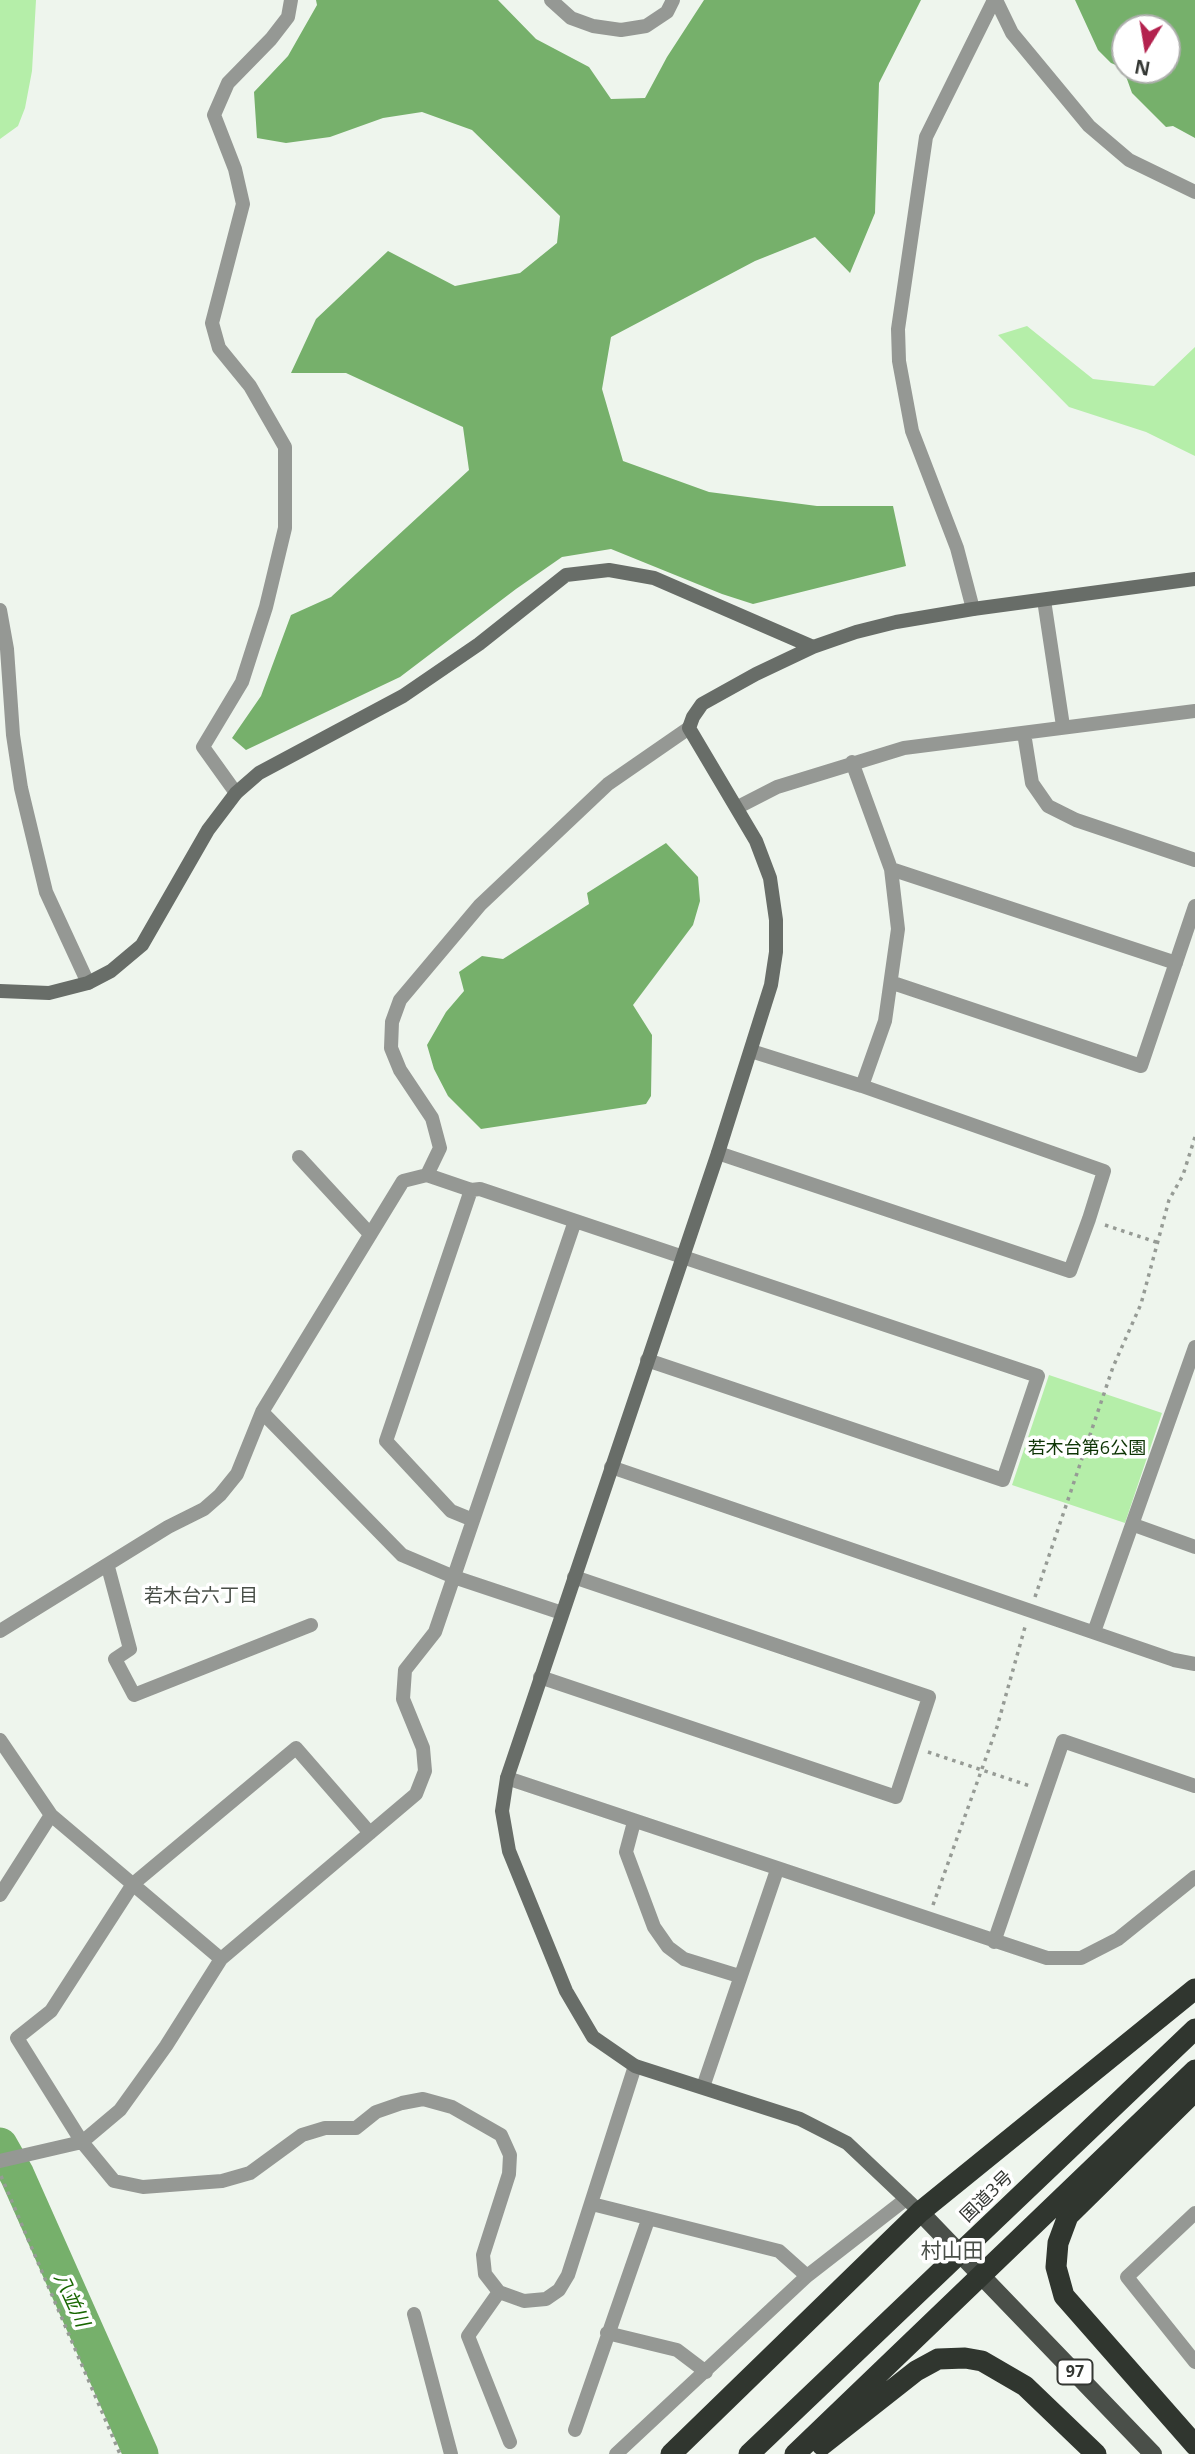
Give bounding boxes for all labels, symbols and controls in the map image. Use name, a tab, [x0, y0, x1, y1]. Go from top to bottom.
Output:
north arrow	[1111, 14, 1181, 84]
text: N	[1132, 53, 1152, 82]
park label: 若木台第6公園	[1028, 1438, 1146, 1460]
district label: 若木台六丁目	[144, 1586, 258, 1608]
street label: 国道3号	[956, 2167, 1018, 2227]
district label: 村山田	[921, 2239, 983, 2265]
water label: 八並川	[49, 2269, 93, 2331]
road number: 97	[1058, 2360, 1092, 2384]

